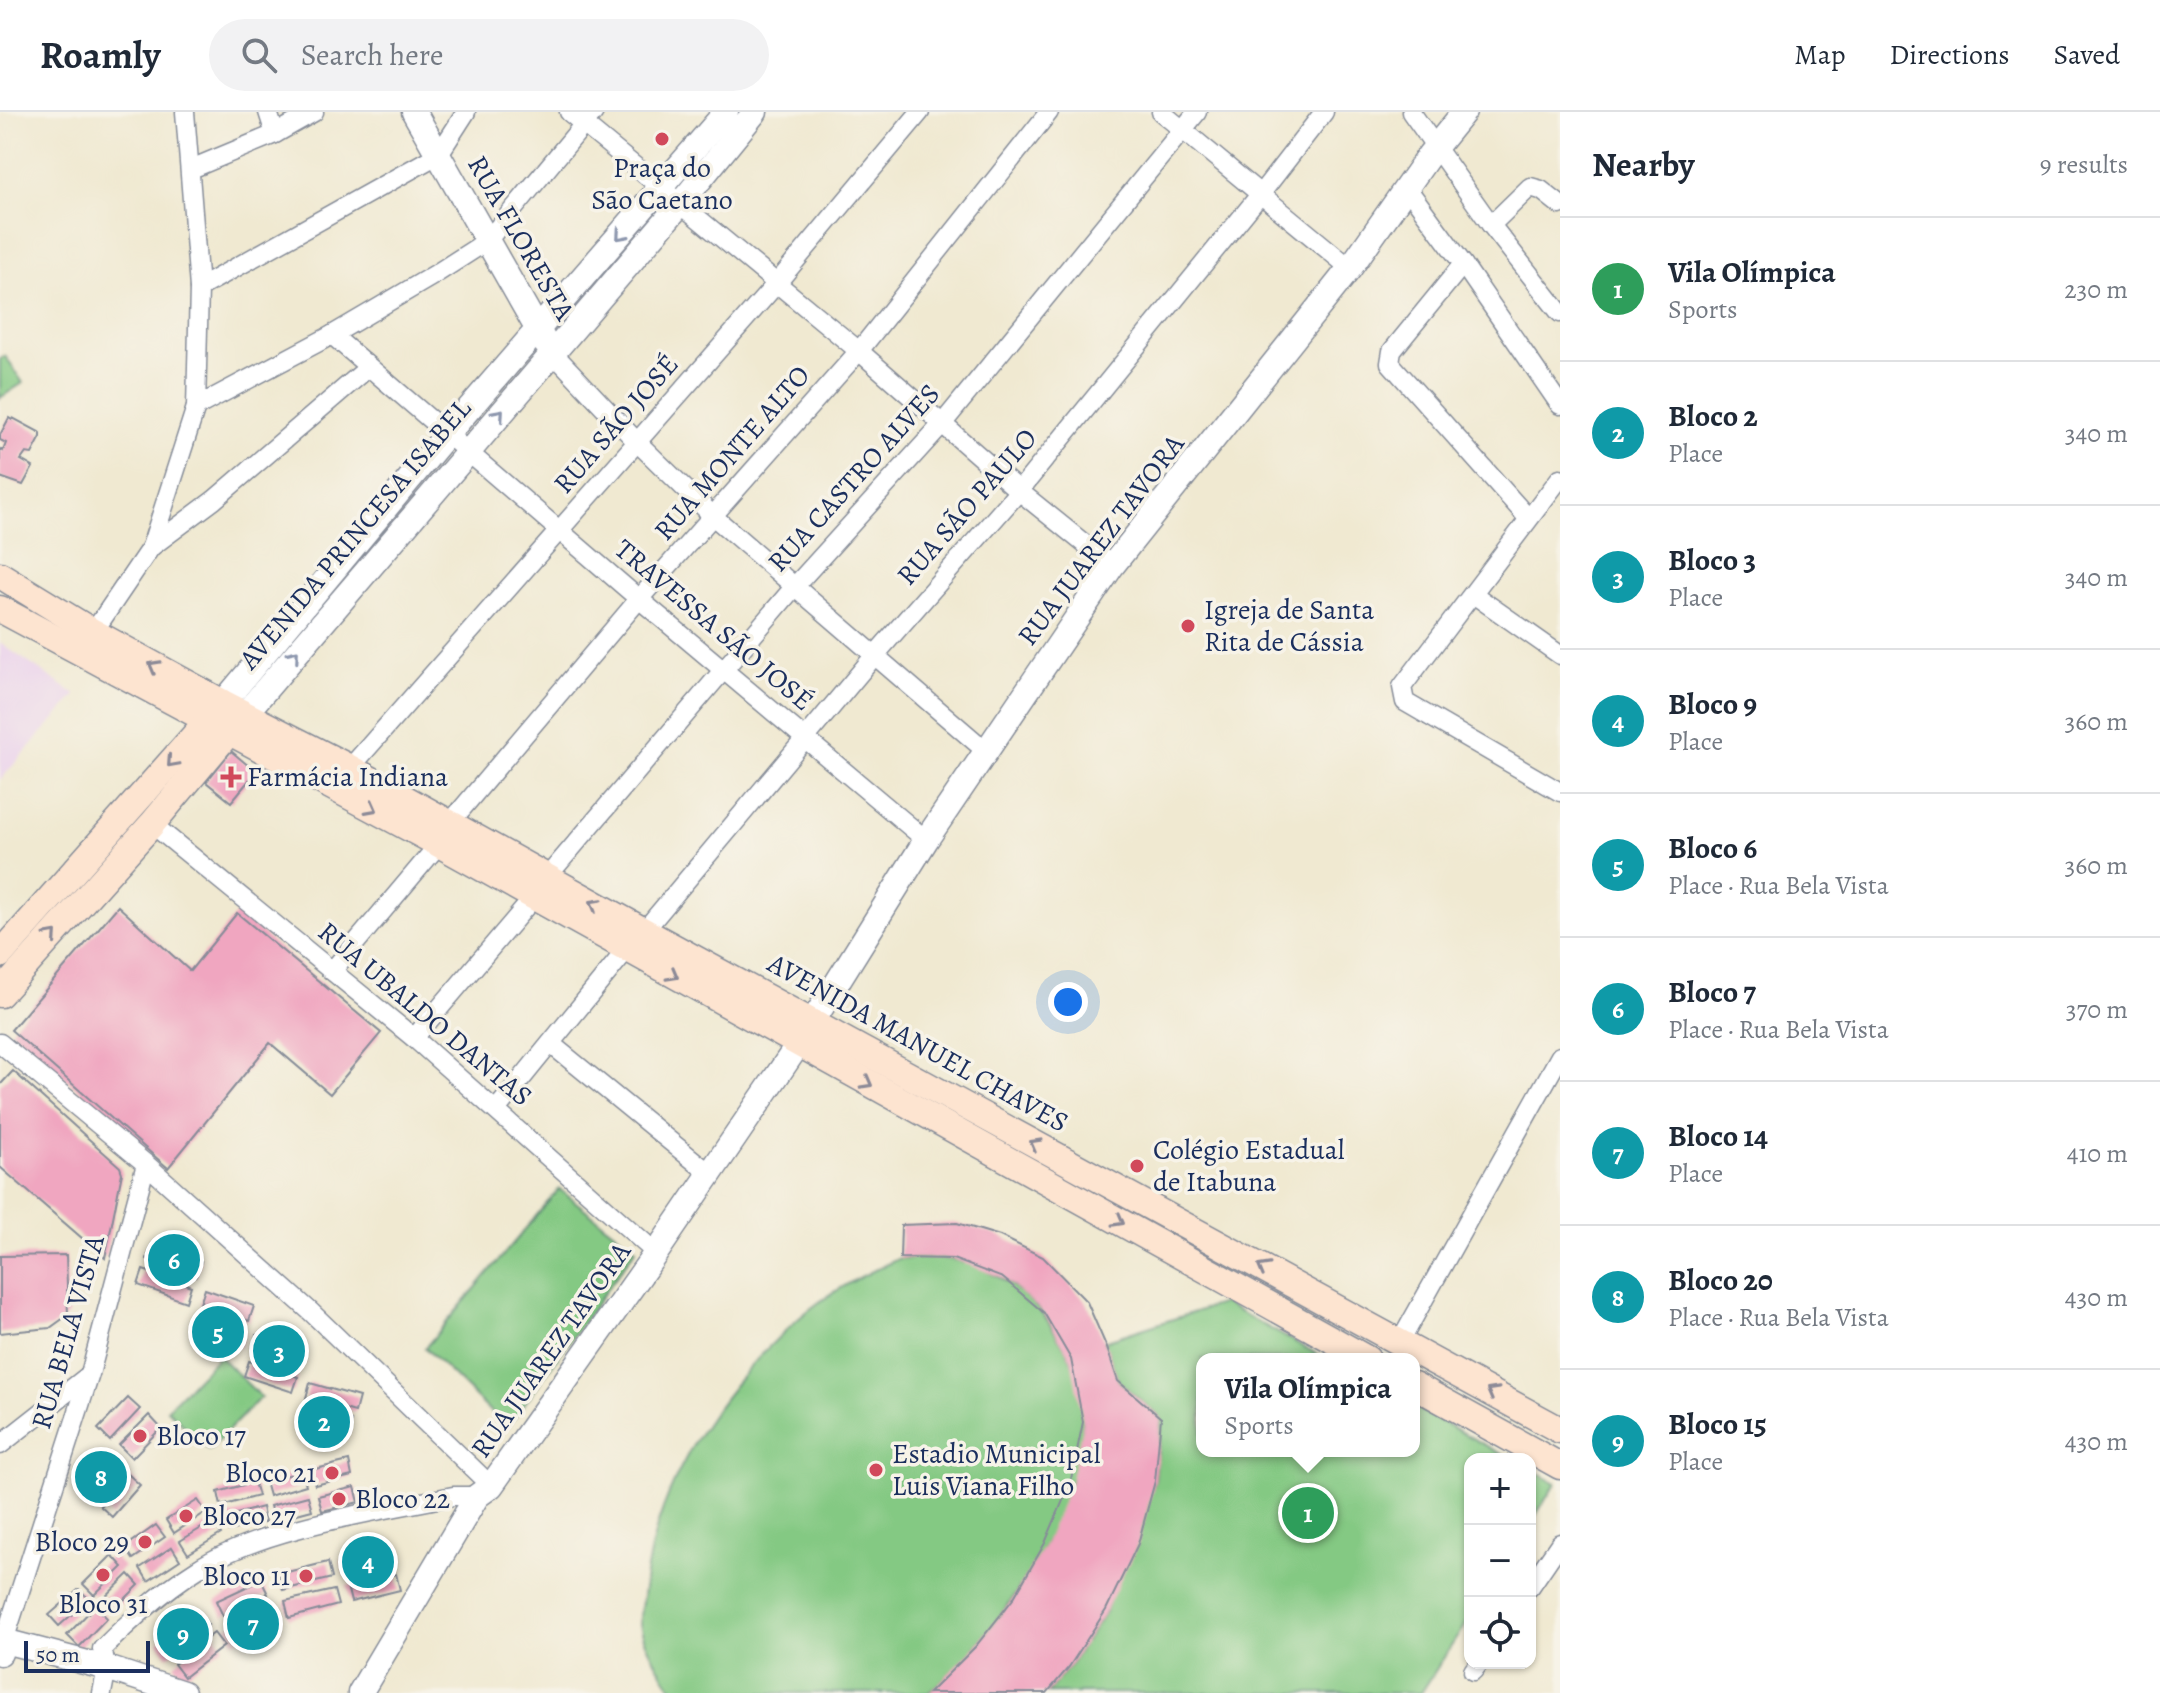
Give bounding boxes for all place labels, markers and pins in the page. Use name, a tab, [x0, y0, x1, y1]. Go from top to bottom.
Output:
marker: Praça do São Caetano	[653, 130, 671, 148]
place label: Praça do São Caetano	[591, 149, 733, 219]
place label: Igreja de Santa Rita de Cássia	[1204, 591, 1374, 661]
marker: Igreja de Santa Rita de Cássia	[1179, 617, 1197, 635]
place label: Farmácia Indiana	[247, 758, 448, 796]
marker: Farmácia Indiana	[222, 768, 240, 786]
place label: Colégio Estadual de Itabuna	[1153, 1131, 1345, 1201]
marker: Colégio Estadual de Itabuna	[1128, 1157, 1146, 1175]
pin: 6	[148, 1230, 200, 1290]
pin: 5	[192, 1302, 244, 1362]
pin: 3	[253, 1321, 305, 1381]
pin: 2	[298, 1392, 350, 1452]
place label: Bloco 17	[156, 1417, 246, 1455]
marker: Bloco 17	[131, 1427, 149, 1445]
place label: Estadio Municipal Luis Viana Filho	[892, 1435, 1101, 1505]
pin: 8	[75, 1447, 127, 1507]
place label: Bloco 21	[225, 1454, 316, 1492]
marker: Estadio Municipal Luis Viana Filho	[867, 1461, 885, 1479]
marker: Bloco 21	[323, 1464, 341, 1482]
place label: Bloco 22	[355, 1480, 450, 1518]
pin: 1	[1282, 1483, 1334, 1543]
marker: Bloco 22	[330, 1490, 348, 1508]
place label: Bloco 27	[202, 1497, 296, 1535]
marker: Bloco 27	[177, 1507, 195, 1525]
place label: Bloco 29	[35, 1523, 129, 1561]
pin: 4	[342, 1532, 394, 1592]
marker: Bloco 29	[136, 1533, 154, 1551]
place label: Bloco 11	[202, 1557, 290, 1595]
marker: Bloco 31	[94, 1566, 112, 1584]
marker: Bloco 11	[297, 1567, 315, 1585]
place label: Bloco 31	[58, 1585, 148, 1623]
pin: 7	[227, 1594, 279, 1654]
pin: 9	[157, 1604, 209, 1664]

